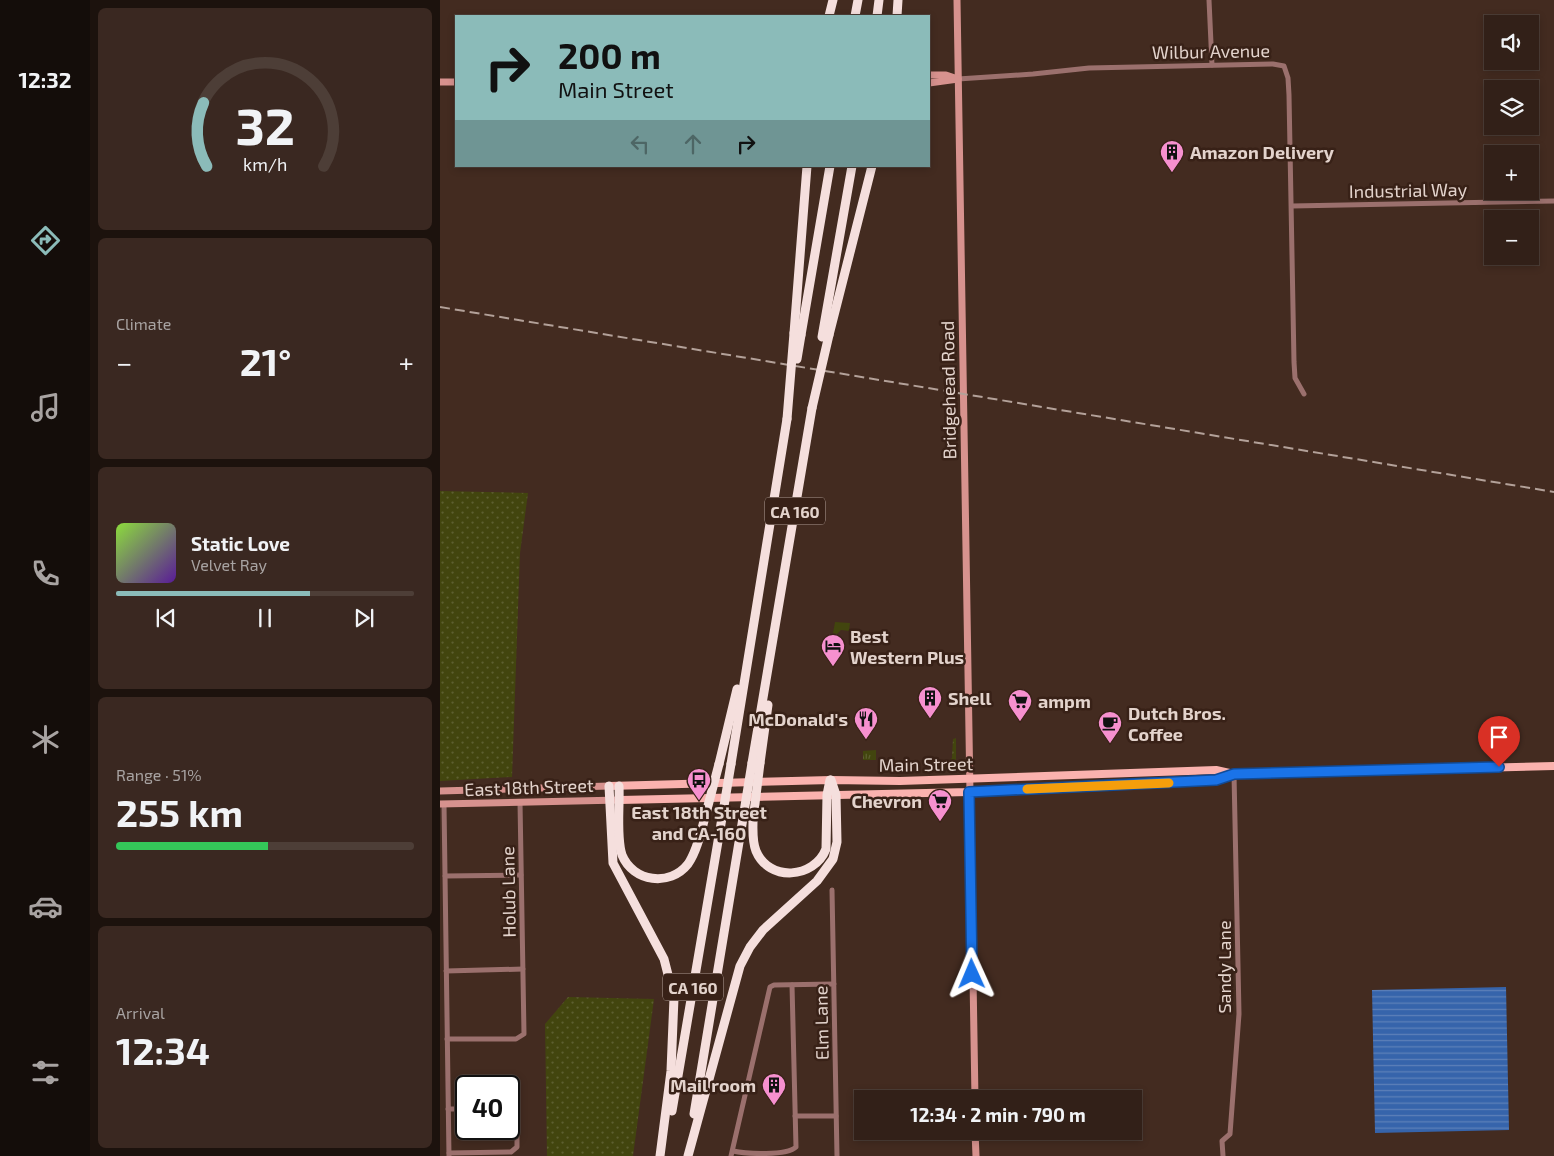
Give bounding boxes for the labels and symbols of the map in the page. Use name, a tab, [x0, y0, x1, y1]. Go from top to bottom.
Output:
street label: Wilbur Avenue	[1152, 39, 1270, 63]
building icon: Amazon Delivery	[1159, 139, 1185, 173]
place label: Amazon Delivery	[1190, 141, 1335, 163]
street label: Industrial Way	[1349, 178, 1468, 202]
street label: Bridgehead Road	[936, 321, 960, 459]
road number: CA 160	[765, 498, 825, 524]
place label: Best Western Plus	[850, 625, 964, 668]
hotel icon: Best Western Plus	[820, 633, 846, 667]
building icon: Shell	[917, 685, 943, 719]
place label: Shell	[948, 687, 991, 709]
supermarket icon: ampm	[1007, 688, 1033, 722]
place label: ampm	[1038, 690, 1091, 712]
place label: Dutch Bros. Coffee	[1128, 702, 1226, 745]
restaurant icon: McDonald's	[853, 706, 879, 740]
place label: McDonald's	[748, 708, 848, 730]
cafe icon: Dutch Bros. Coffee	[1097, 710, 1123, 744]
pin	[1478, 716, 1520, 767]
street label: Main Street	[878, 752, 974, 776]
bus stop icon: East 18th Street and CA-160	[686, 767, 712, 801]
street label: East 18th Street	[464, 774, 594, 800]
supermarket icon: Chevron	[927, 788, 953, 822]
place label: Chevron	[851, 790, 922, 812]
place label: East 18th Street and CA-160	[631, 801, 767, 844]
street label: Holub Lane	[496, 846, 520, 938]
street label: Sandy Lane	[1213, 920, 1235, 1014]
position arrow	[945, 947, 997, 999]
road number: CA 160	[663, 974, 723, 1000]
street label: Elm Lane	[809, 986, 833, 1060]
building icon: Mail room	[761, 1072, 787, 1106]
place label: Mail room	[670, 1074, 756, 1096]
speed limit sign: 40	[455, 1075, 520, 1140]

